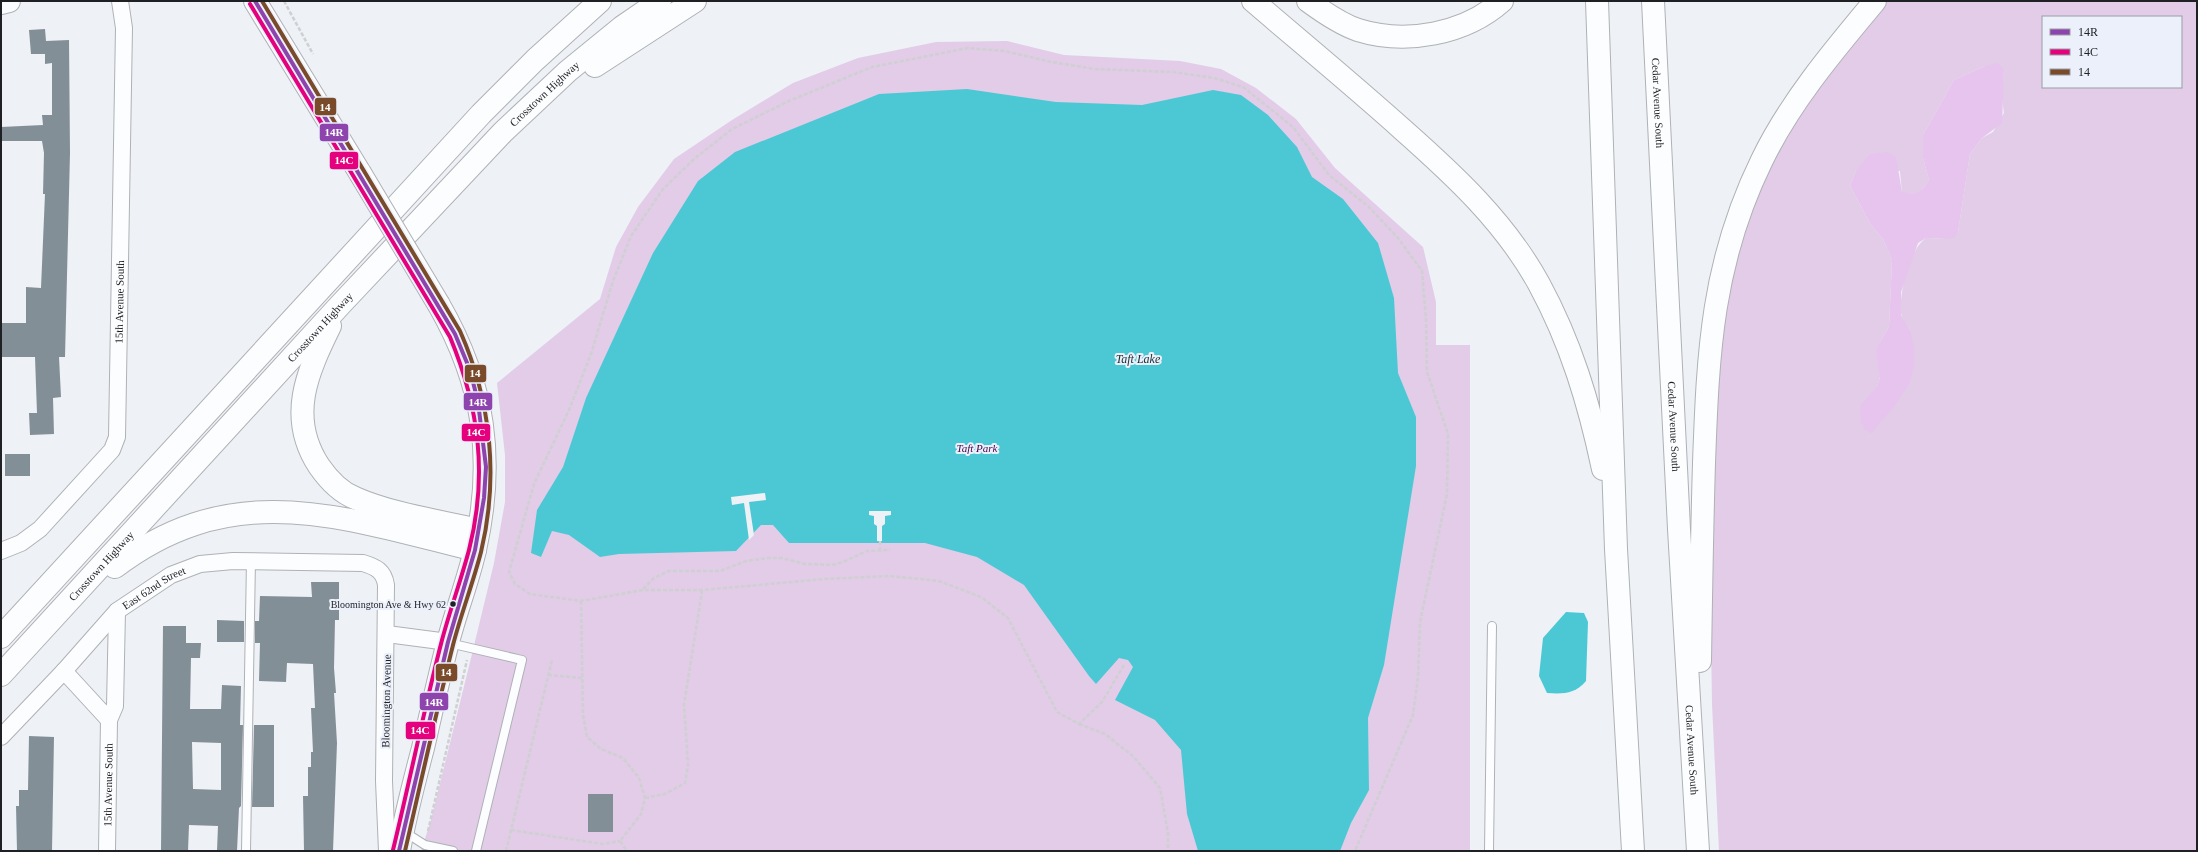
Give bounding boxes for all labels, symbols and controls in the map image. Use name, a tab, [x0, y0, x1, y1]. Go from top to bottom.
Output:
legend	[2042, 16, 2182, 88]
text: 14R	[2078, 25, 2098, 39]
text: 14C	[2078, 45, 2098, 59]
street label: Cedar Avenue South	[1650, 57, 1666, 149]
street label: Crosstown Highway	[507, 58, 582, 129]
text: 14	[2078, 65, 2090, 79]
line badge: 14	[314, 97, 337, 116]
text: 14	[320, 101, 331, 113]
line badge: 14R	[319, 123, 349, 142]
text: 14R	[325, 126, 345, 138]
line badge: 14C	[329, 151, 359, 170]
text: 14C	[335, 154, 354, 166]
street label: 15th Avenue South	[113, 260, 126, 344]
street label: Crosstown Highway	[285, 289, 355, 364]
water label: Taft Lake	[1116, 352, 1161, 366]
line badge: 14	[464, 364, 487, 383]
text: 14	[470, 367, 481, 379]
street label: Cedar Avenue South	[1666, 381, 1682, 472]
line badge: 14R	[463, 392, 493, 411]
text: 14R	[469, 396, 489, 408]
line badge: 14C	[461, 423, 491, 442]
text: 14C	[467, 426, 486, 438]
park label: Taft Park	[957, 442, 999, 454]
street label: Crosstown Highway	[66, 528, 136, 603]
street label: East 62nd Street	[120, 564, 187, 612]
place label: Bloomington Ave & Hwy 62	[331, 599, 446, 610]
marker: Bloomington Ave & Hwy 62	[448, 599, 458, 609]
street label: Bloomington Avenue	[379, 654, 393, 748]
line badge: 14	[435, 663, 458, 682]
text: 14	[441, 666, 452, 678]
line badge: 14R	[419, 692, 449, 711]
text: 14R	[425, 696, 445, 708]
street label: Cedar Avenue South	[1683, 705, 1701, 796]
line badge: 14C	[405, 721, 436, 740]
text: 14C	[411, 724, 430, 736]
street label: 15th Avenue South	[101, 743, 115, 827]

